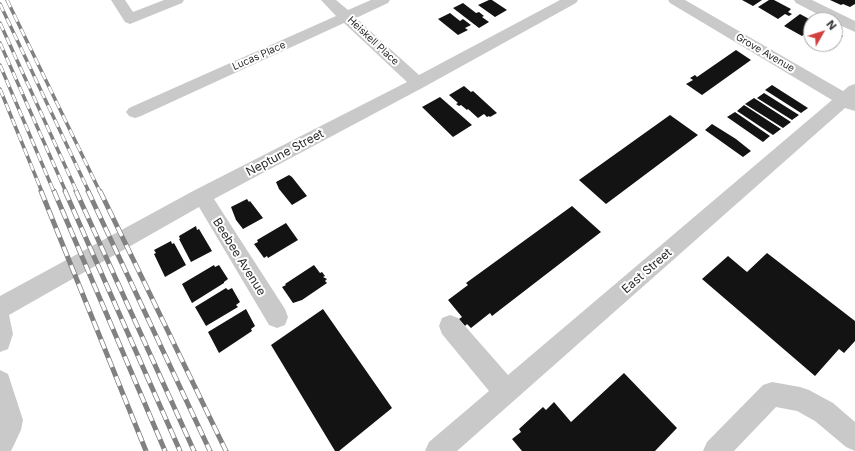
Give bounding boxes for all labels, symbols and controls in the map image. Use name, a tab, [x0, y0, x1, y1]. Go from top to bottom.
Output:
north arrow	[803, 12, 843, 52]
street label: Heiskell Place	[345, 14, 401, 68]
text: N	[823, 17, 840, 33]
street label: Grove Avenue	[733, 31, 797, 75]
street label: Lucas Place	[231, 39, 287, 73]
street label: Neptune Street	[244, 127, 326, 179]
street label: Beebee Avenue	[209, 216, 269, 298]
street label: East Street	[619, 245, 675, 297]

